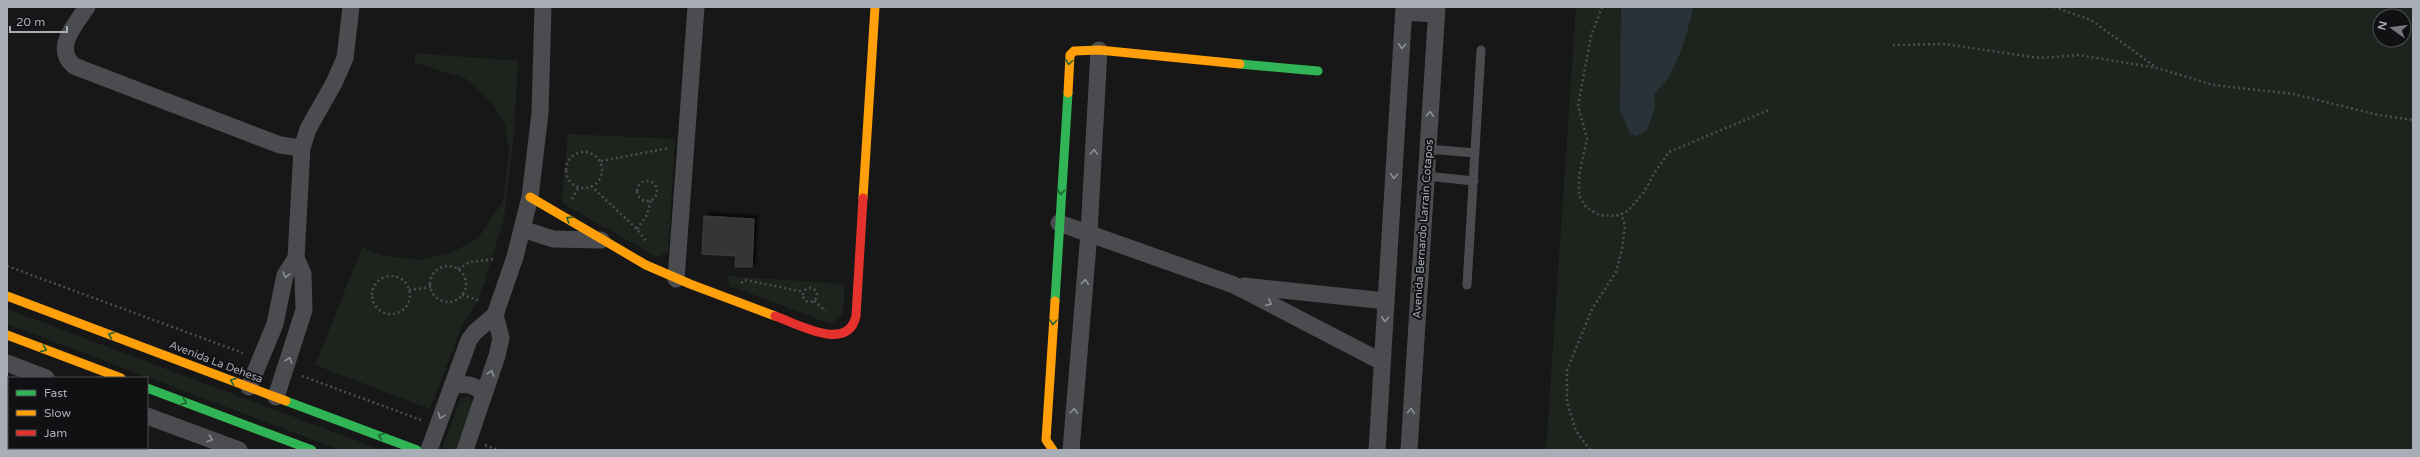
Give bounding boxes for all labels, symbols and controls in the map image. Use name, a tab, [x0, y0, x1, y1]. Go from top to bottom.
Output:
scale bar	[10, 8, 67, 34]
north arrow	[2372, 8, 2412, 48]
text: 20 m	[16, 15, 45, 29]
text: N	[2375, 20, 2390, 32]
one-way arrow	[1397, 43, 1406, 49]
one-way arrow	[1064, 59, 1073, 66]
one-way arrow	[1426, 111, 1434, 117]
street label: Avenida Bernardo Larraín Cotapos	[1410, 139, 1436, 319]
one-way arrow	[1089, 149, 1098, 155]
one-way arrow	[1389, 173, 1398, 179]
one-way arrow	[1057, 189, 1065, 195]
one-way arrow	[566, 216, 573, 223]
one-way arrow	[282, 271, 291, 278]
one-way arrow	[1080, 279, 1089, 285]
one-way arrow	[1265, 298, 1272, 306]
one-way arrow	[1380, 316, 1389, 322]
one-way arrow	[1049, 319, 1058, 325]
one-way arrow	[107, 332, 114, 340]
street label: Avenida La Dehesa	[167, 338, 265, 386]
one-way arrow	[40, 344, 47, 352]
one-way arrow	[284, 357, 292, 364]
one-way arrow	[486, 370, 495, 377]
legend	[8, 377, 148, 449]
one-way arrow	[229, 377, 236, 385]
text: Fast	[44, 386, 68, 400]
one-way arrow	[180, 397, 187, 405]
text: Slow	[44, 406, 71, 420]
one-way arrow	[1070, 408, 1079, 414]
one-way arrow	[1407, 408, 1416, 414]
one-way arrow	[438, 412, 446, 419]
text: Jam	[44, 426, 67, 440]
one-way arrow	[377, 433, 384, 441]
one-way arrow	[206, 434, 213, 443]

